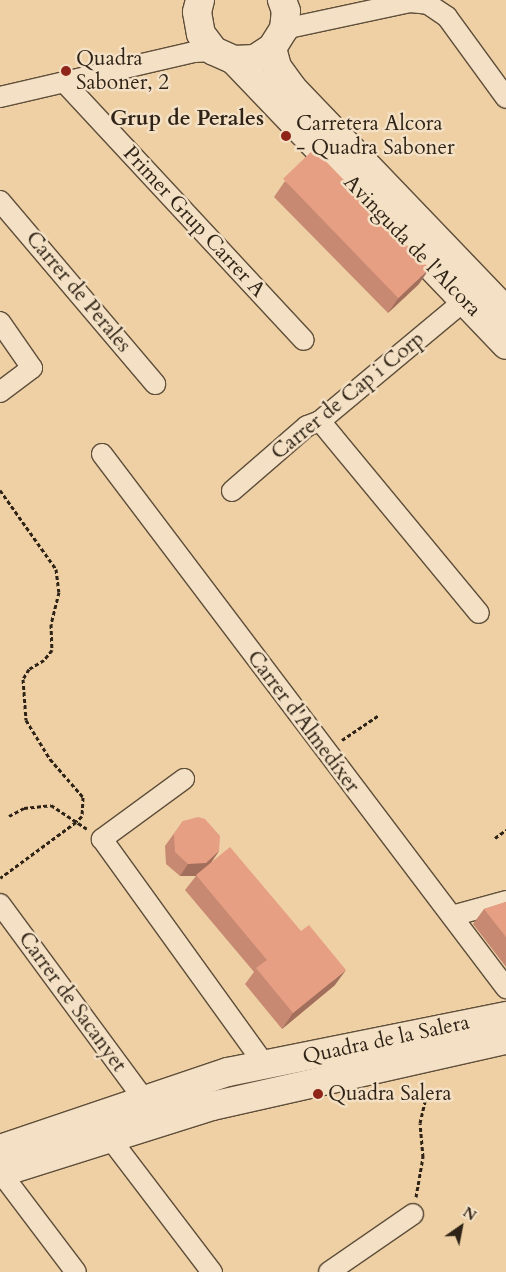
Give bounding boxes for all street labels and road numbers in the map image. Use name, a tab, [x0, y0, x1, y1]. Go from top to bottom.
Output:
street label: Primer Grup Carrer A	[117, 141, 271, 303]
street label: Avinguda de l'Alcora	[338, 170, 486, 322]
street label: Carrer de Perales	[20, 226, 136, 358]
street label: Carrer de Cap i Corp	[266, 327, 430, 465]
street label: Carrer d'Almedíxer	[241, 646, 365, 798]
street label: Carrer de Sacanyet	[13, 927, 131, 1077]
street label: Quadra de la Salera	[300, 1010, 472, 1070]

